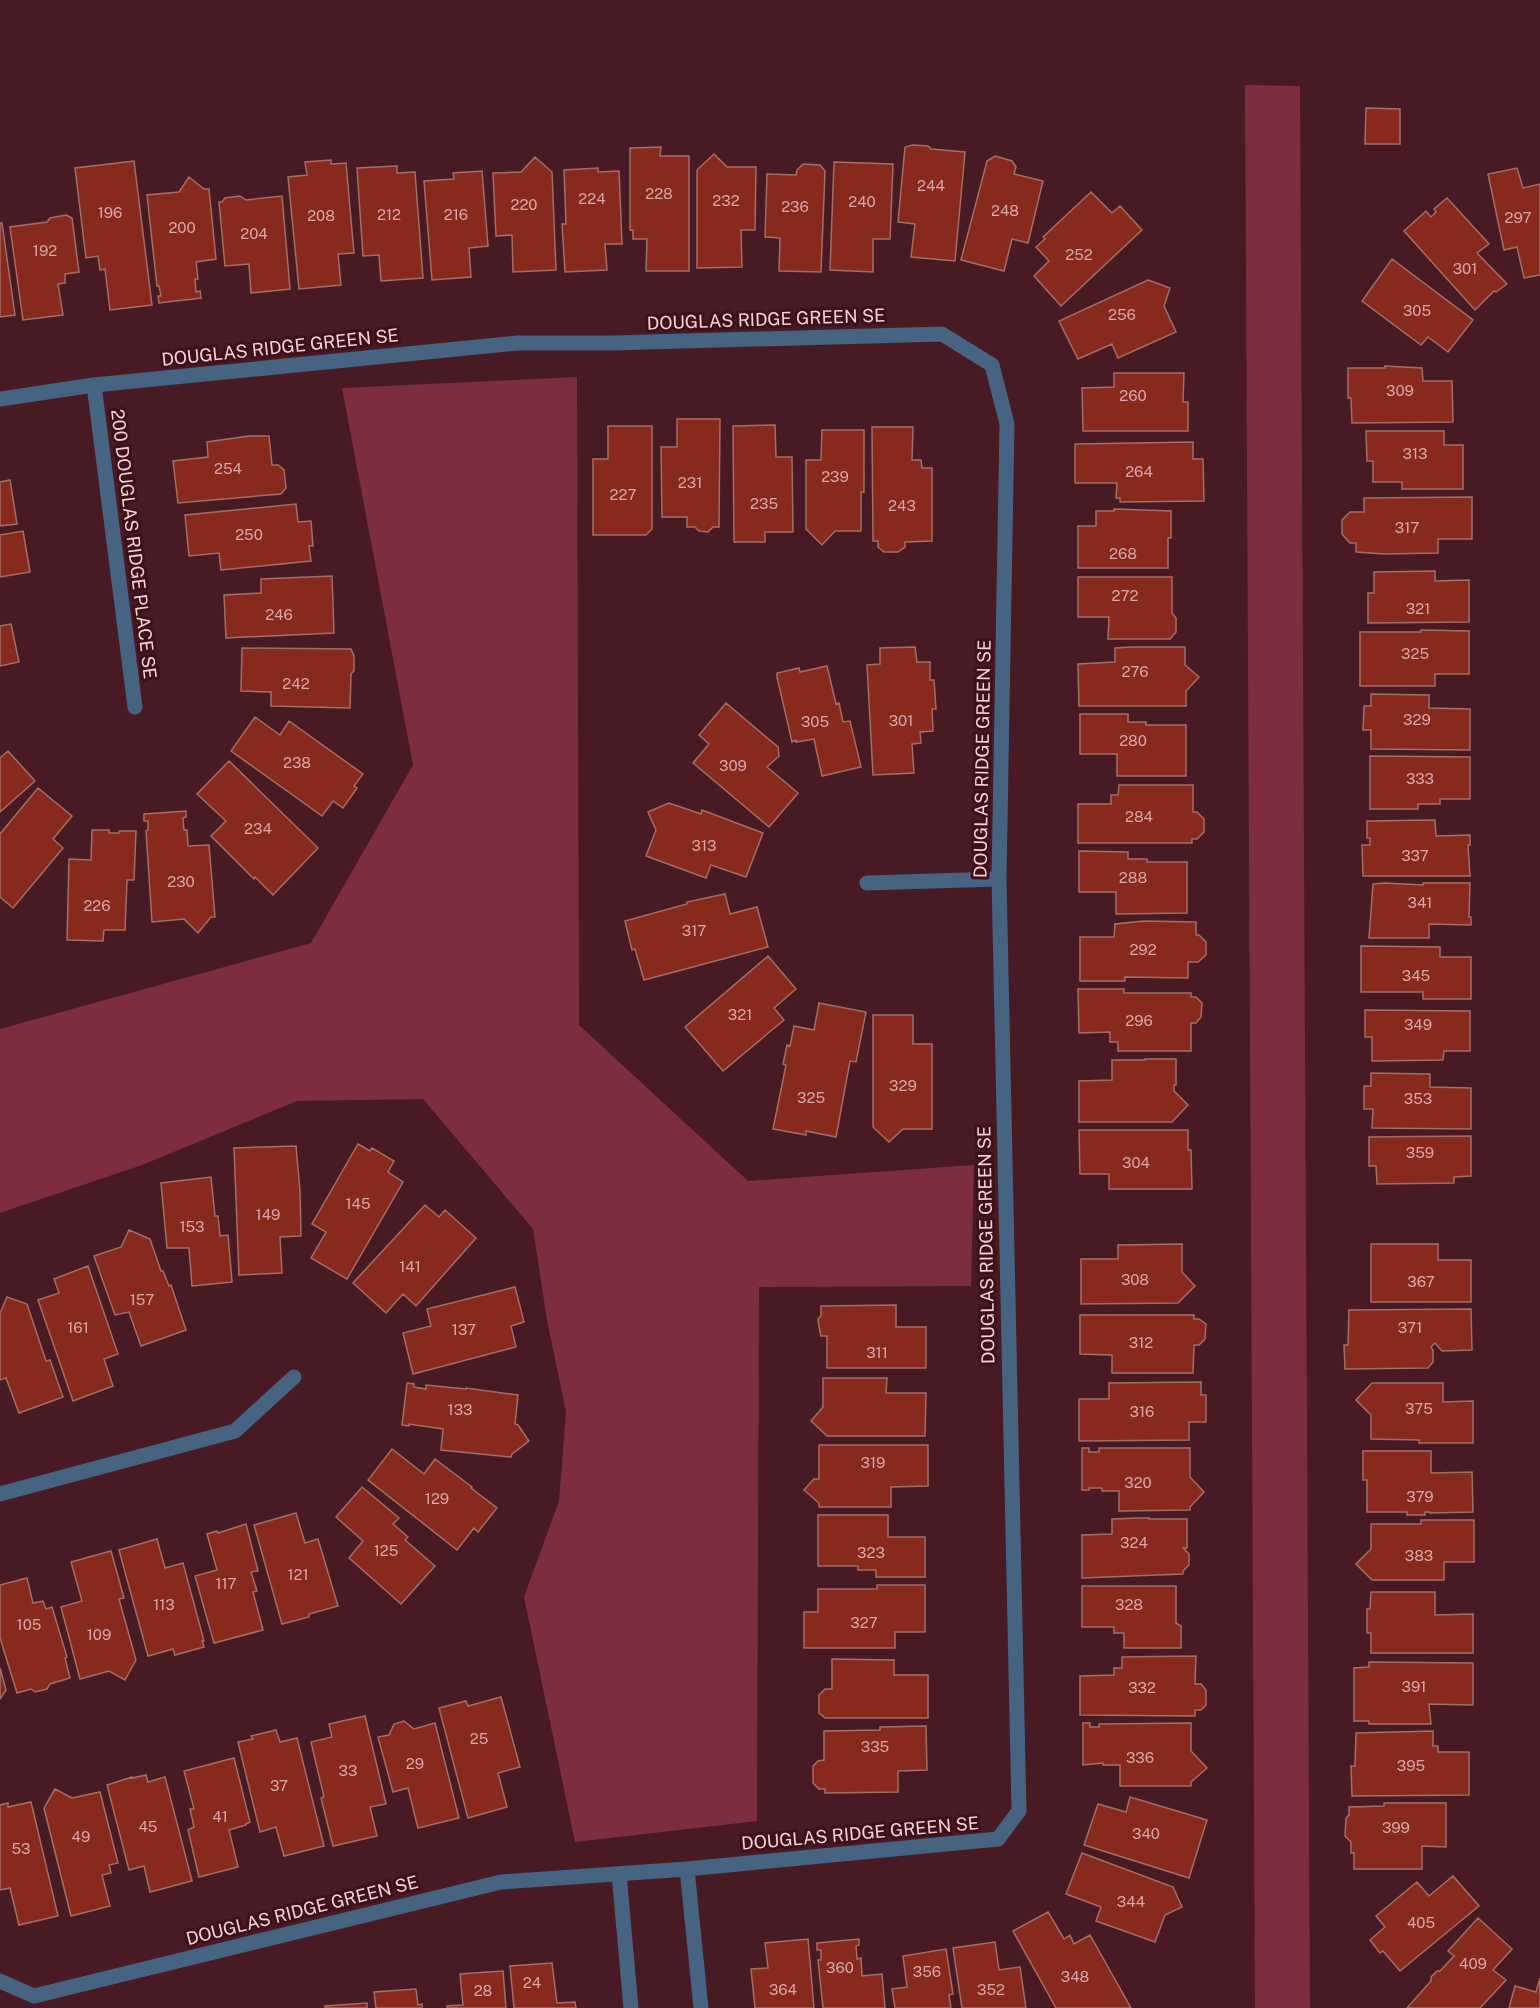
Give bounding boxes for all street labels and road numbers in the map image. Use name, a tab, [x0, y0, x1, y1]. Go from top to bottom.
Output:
street label: DOUGLAS RIDGE GREEN SE	[647, 304, 885, 334]
street label: DOUGLAS RIDGE GREEN SE	[160, 324, 400, 370]
street label: 200 DOUGLAS RIDGE PLACE SE	[107, 408, 161, 680]
street label: DOUGLAS RIDGE GREEN SE	[969, 640, 995, 878]
street label: DOUGLAS RIDGE GREEN SE	[973, 1126, 999, 1364]
street label: DOUGLAS RIDGE GREEN SE	[740, 1812, 980, 1854]
street label: DOUGLAS RIDGE GREEN SE	[184, 1871, 420, 1949]

